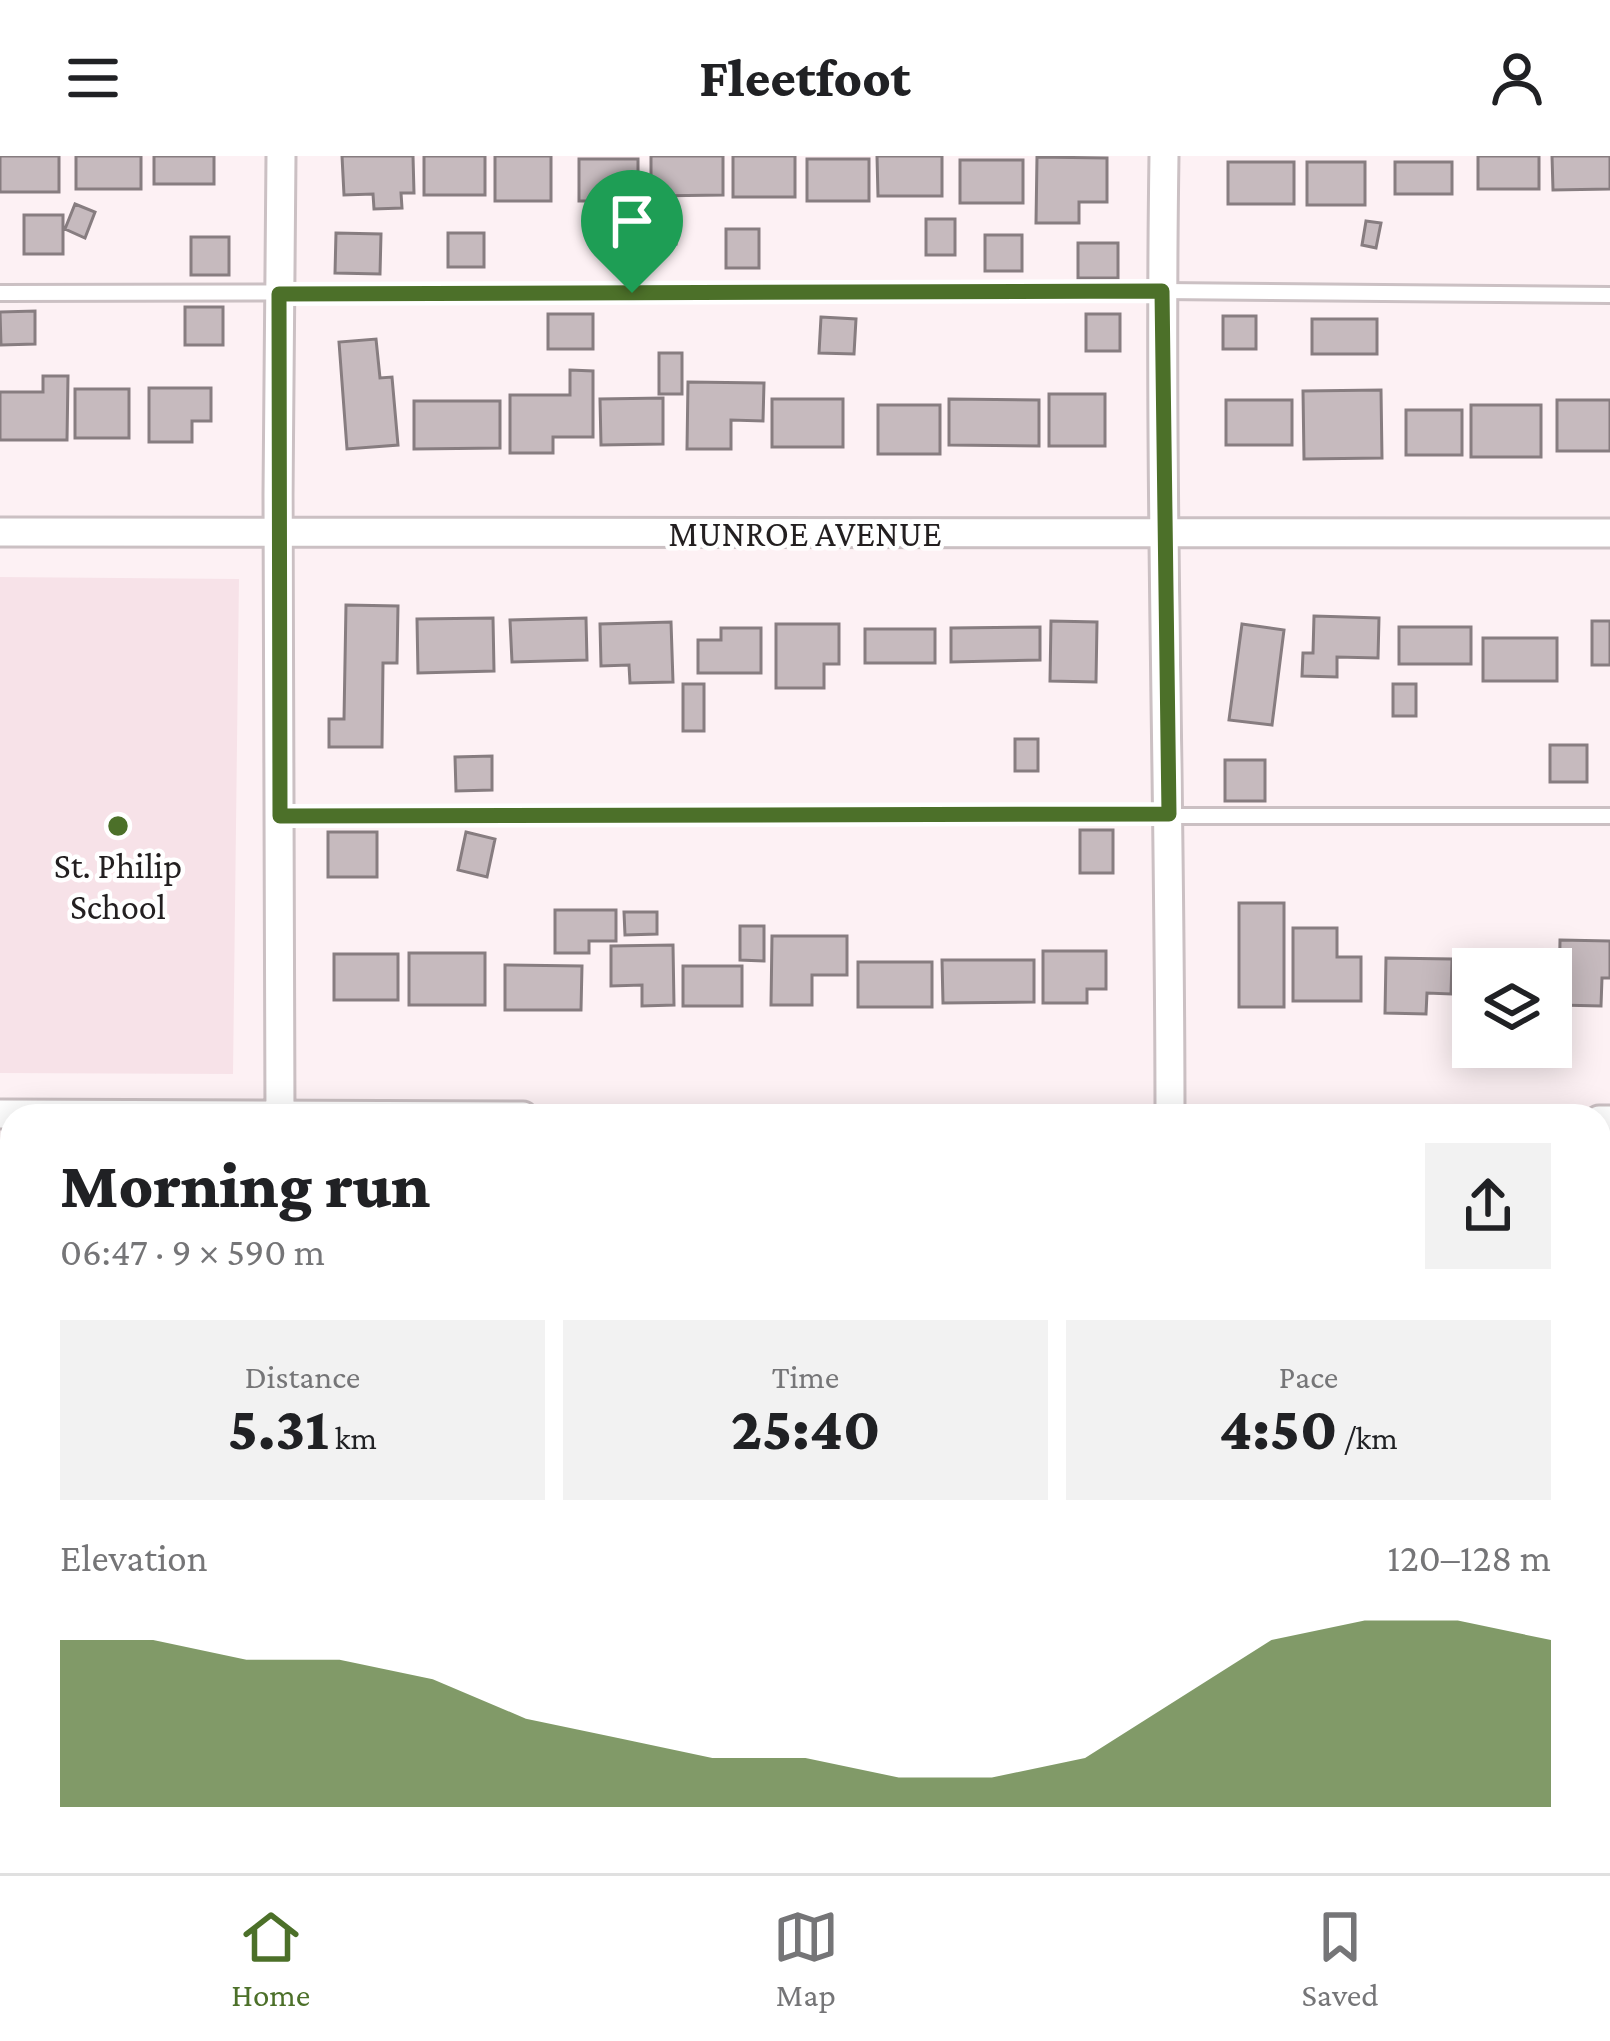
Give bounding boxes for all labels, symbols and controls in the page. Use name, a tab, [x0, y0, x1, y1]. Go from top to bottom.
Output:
icon: menu	[60, 45, 126, 111]
icon: person	[1484, 45, 1550, 111]
text: Fleetfoot	[699, 48, 911, 108]
pin	[581, 170, 683, 293]
icon: arrive	[599, 188, 665, 254]
street label: MUNROE AVENUE	[668, 514, 942, 554]
marker: St. Philip School	[105, 813, 131, 839]
place label: St. Philip School	[54, 846, 182, 927]
map controls	[1452, 948, 1572, 1068]
button: layers	[1452, 948, 1572, 1068]
button: share	[1425, 1143, 1551, 1269]
text: Morning run	[60, 1148, 430, 1221]
text: 06:47 · 9 × 590 m	[60, 1230, 325, 1273]
text: Distance	[245, 1358, 360, 1395]
text: Time	[772, 1358, 839, 1395]
text: Pace	[1279, 1358, 1338, 1395]
text: 5.31	[228, 1395, 329, 1462]
text: 25:40	[731, 1395, 880, 1462]
text: 4:50	[1219, 1395, 1337, 1462]
text: km	[329, 1419, 377, 1456]
text: /km	[1337, 1419, 1398, 1456]
text: Elevation	[60, 1536, 208, 1579]
text: 120–128 m	[1387, 1536, 1551, 1579]
tab: Home	[231, 1904, 310, 2013]
tab: Map	[773, 1904, 839, 2013]
tab: Saved	[1301, 1904, 1379, 2013]

